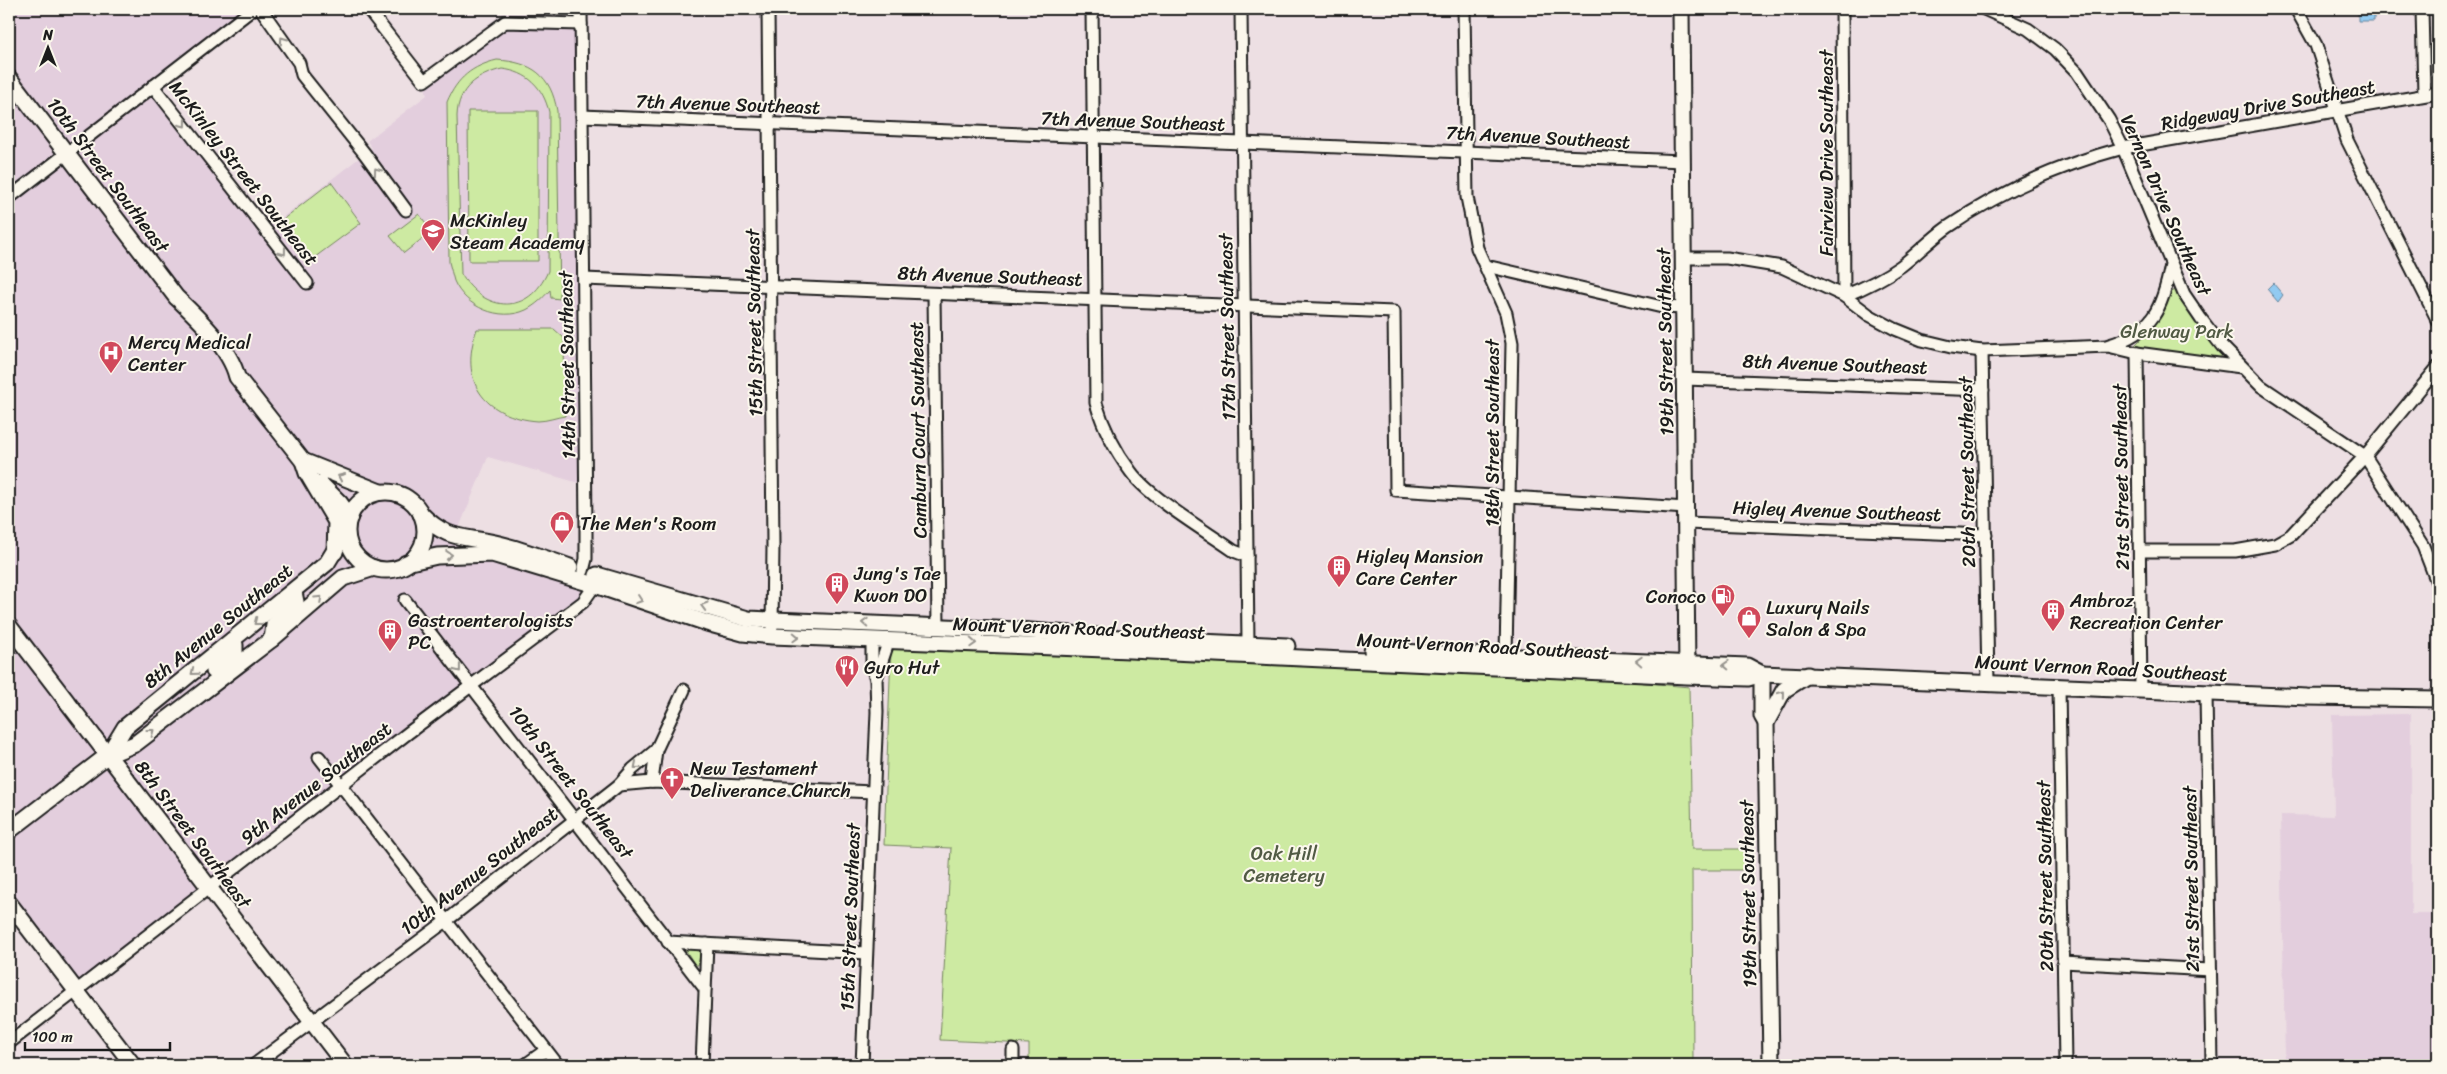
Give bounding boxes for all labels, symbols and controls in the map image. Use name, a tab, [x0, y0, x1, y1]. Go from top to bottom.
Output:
north arrow	[22, 22, 72, 72]
text: N	[42, 23, 53, 48]
one-way arrow	[280, 36, 289, 46]
street label: Fairview Drive Southeast	[1810, 48, 1843, 256]
street label: Ridgeway Drive Southeast	[2158, 70, 2378, 140]
street label: McKinley Street Southeast	[161, 73, 327, 273]
street label: 7th Avenue Southeast	[635, 84, 821, 124]
street label: 10th Street Southeast	[38, 90, 179, 261]
street label: 7th Avenue Southeast	[1040, 101, 1226, 141]
street label: Vernon Drive Southeast	[2111, 109, 2221, 302]
street label: 7th Avenue Southeast	[1445, 116, 1631, 158]
one-way arrow	[177, 118, 186, 128]
one-way arrow	[374, 167, 383, 177]
place label: McKinley Steam Academy	[450, 204, 585, 259]
school or university icon: McKinley Steam Academy	[420, 218, 446, 252]
street label: 15th Street Southeast	[736, 227, 772, 417]
street label: 17th Street Southeast	[1209, 232, 1245, 421]
one-way arrow	[277, 246, 286, 256]
street label: 19th Street Southeast	[1647, 246, 1683, 436]
street label: 8th Avenue Southeast	[897, 256, 1083, 296]
street label: 14th Street Southeast	[549, 269, 585, 459]
park label: Glenway Park	[2120, 315, 2234, 348]
street label: Camburn Court Southeast	[900, 321, 936, 539]
place label: Mercy Medical Center	[128, 326, 251, 381]
street label: 18th Street Southeast	[1476, 338, 1509, 527]
hospital icon: Mercy Medical Center	[98, 340, 124, 374]
street label: 8th Avenue Southeast	[1742, 344, 1928, 384]
street label: 20th Street Southeast	[1949, 375, 1985, 568]
street label: 21st Street Southeast	[2103, 382, 2139, 570]
one-way arrow	[337, 473, 346, 484]
street label: Higley Avenue Southeast	[1732, 491, 1942, 531]
place label: The Men's Room	[580, 507, 717, 540]
shop icon: The Men's Room	[549, 510, 575, 544]
place label: Higley Mansion Care Center	[1356, 540, 1483, 595]
one-way arrow	[445, 550, 453, 561]
building icon: Higley Mansion Care Center	[1326, 554, 1352, 588]
street label: 8th Avenue Southeast	[136, 555, 300, 697]
place label: Jung's Tae Kwon DO	[853, 557, 941, 612]
building icon: Jung's Tae Kwon DO	[824, 571, 850, 605]
place label: Conoco	[1646, 580, 1706, 613]
fuel station icon: Conoco	[1710, 583, 1736, 617]
place label: Ambroz Recreation Center	[2069, 584, 2223, 639]
place label: Luxury Nails Salon & Spa	[1766, 591, 1870, 646]
one-way arrow	[634, 594, 642, 604]
one-way arrow	[313, 595, 322, 604]
building icon: Ambroz Recreation Center	[2040, 598, 2066, 632]
one-way arrow	[700, 601, 709, 612]
place label: Gastroenterologists PC	[408, 604, 574, 659]
shop icon: Luxury Nails Salon & Spa	[1736, 605, 1762, 639]
street label: Mount Vernon Road Southeast	[952, 607, 1206, 649]
one-way arrow	[253, 616, 262, 625]
building icon: Gastroenterologists PC	[377, 618, 403, 652]
one-way arrow	[860, 618, 868, 629]
street label: Mount Vernon Road Southeast	[1356, 623, 1610, 669]
one-way arrow	[792, 632, 800, 642]
one-way arrow	[969, 638, 977, 649]
street label: Mount Vernon Road Southeast	[1974, 645, 2228, 691]
place label: Gyro Hut	[864, 651, 941, 684]
restaurant icon: Gyro Hut	[834, 654, 860, 688]
one-way arrow	[1634, 656, 1642, 667]
one-way arrow	[1721, 660, 1729, 670]
one-way arrow	[453, 663, 461, 672]
one-way arrow	[191, 667, 200, 675]
one-way arrow	[1776, 691, 1785, 700]
street label: 10th Street Southeast	[500, 698, 643, 867]
street label: 9th Avenue Southeast	[233, 713, 399, 853]
one-way arrow	[145, 729, 154, 738]
street label: 8th Street Southeast	[126, 752, 261, 917]
place label: New Testament Deliverance Church	[690, 752, 851, 807]
one-way arrow	[633, 761, 642, 770]
church icon: New Testament Deliverance Church	[659, 766, 685, 800]
street label: 20th Street Southeast	[2027, 779, 2063, 972]
street label: 21st Street Southeast	[2173, 784, 2209, 972]
street label: 10th Avenue Southeast	[392, 798, 566, 944]
street label: 19th Street Southeast	[1730, 798, 1766, 988]
street label: 15th Street Southeast	[830, 821, 870, 1011]
park label: Oak Hill Cemetery	[1243, 837, 1325, 892]
scale bar	[25, 1019, 170, 1051]
text: 100 m	[32, 1024, 73, 1050]

